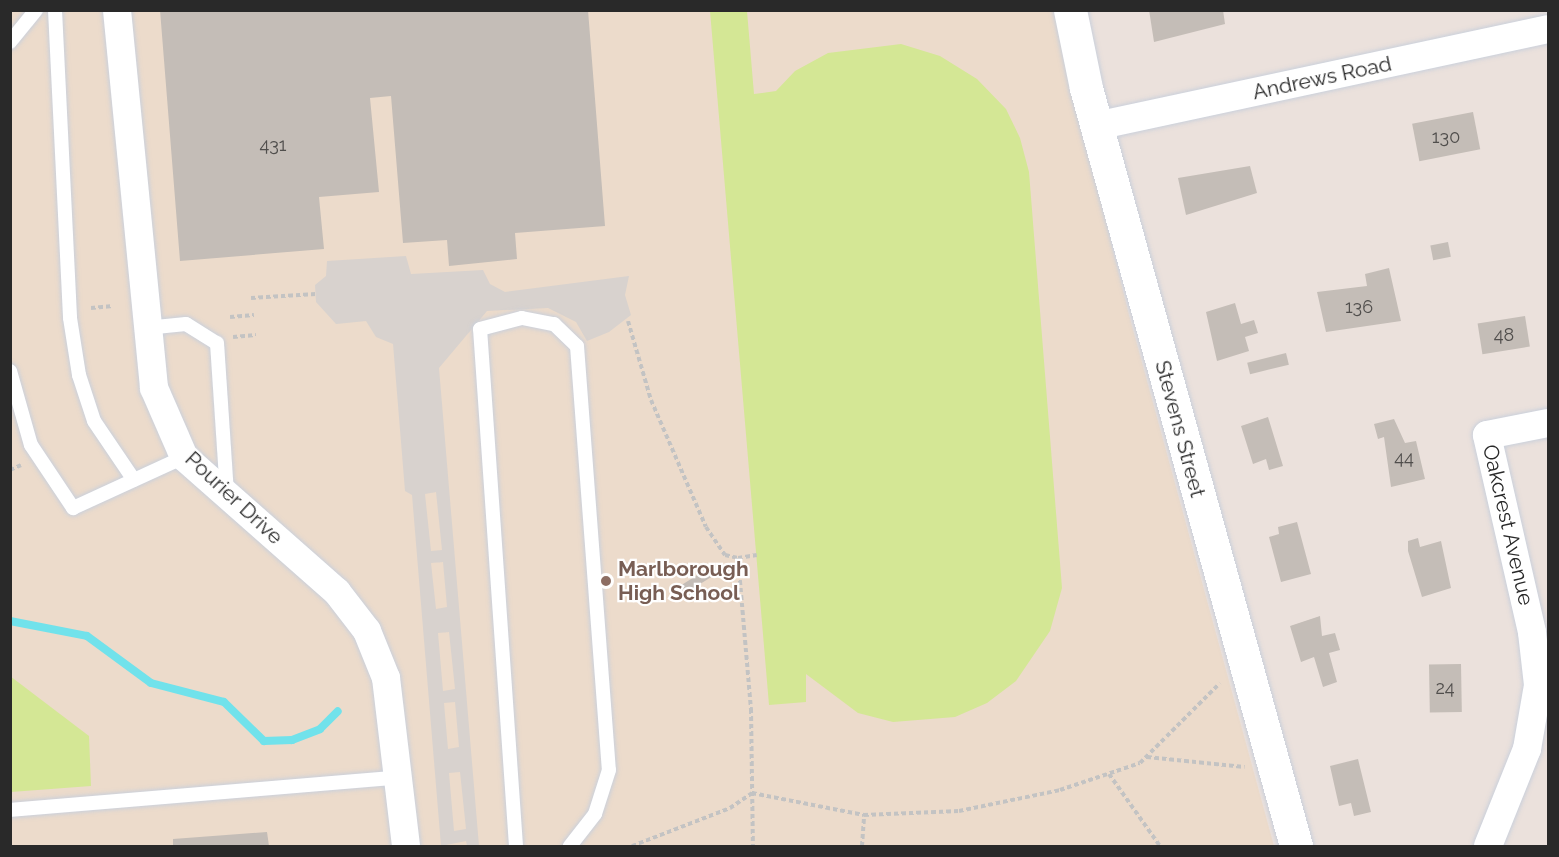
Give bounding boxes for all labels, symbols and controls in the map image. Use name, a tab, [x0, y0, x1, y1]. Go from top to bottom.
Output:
street label: Andrews Road	[1250, 51, 1394, 105]
house number: 130	[1432, 126, 1460, 148]
house number: 431	[259, 134, 287, 156]
house number: 136	[1345, 296, 1373, 318]
house number: 48	[1494, 324, 1514, 346]
street label: Stevens Street	[1150, 358, 1210, 500]
street label: Oakcrest Avenue	[1477, 442, 1539, 608]
street label: Pourier Drive	[180, 446, 288, 550]
house number: 44	[1394, 447, 1414, 469]
place label: Marlborough High School	[618, 556, 749, 606]
marker: Marlborough High School	[599, 574, 613, 588]
house number: 24	[1435, 677, 1455, 699]

